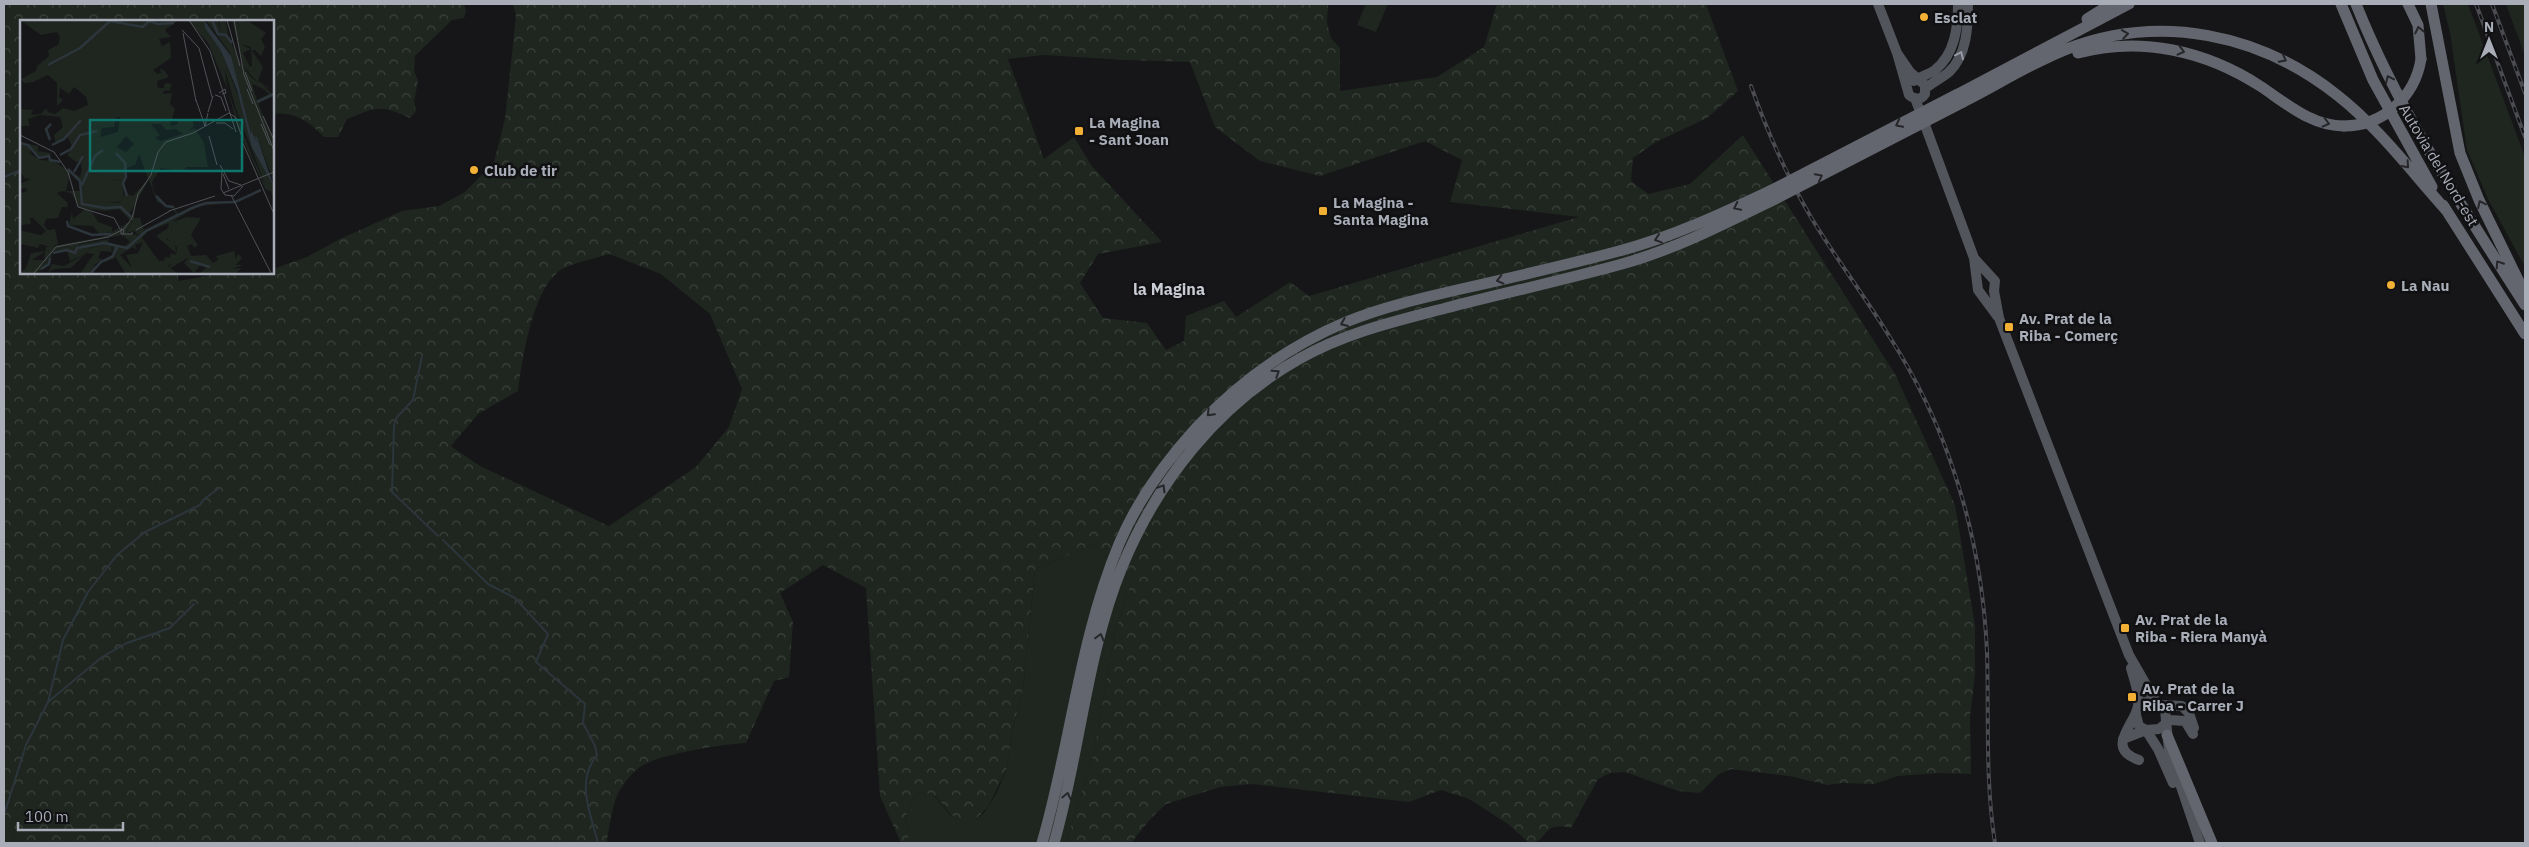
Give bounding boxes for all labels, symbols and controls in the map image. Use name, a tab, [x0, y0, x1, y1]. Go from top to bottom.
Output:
place label: Esclat	[1934, 8, 1977, 27]
marker: Esclat	[1918, 11, 1930, 23]
north arrow	[2464, 15, 2514, 65]
text: N	[2484, 18, 2494, 36]
inset map	[20, 20, 274, 274]
one-way arrow	[2414, 26, 2425, 35]
one-way arrow	[2122, 29, 2130, 40]
one-way arrow	[2177, 45, 2186, 56]
one-way arrow	[1953, 51, 1964, 60]
one-way arrow	[2278, 53, 2287, 63]
one-way arrow	[2385, 75, 2396, 84]
street label: Autovia del Nord-est	[2395, 101, 2483, 229]
place label: La Magina - Sant Joan	[1089, 113, 1169, 149]
one-way arrow	[2321, 117, 2330, 128]
one-way arrow	[1895, 118, 1904, 128]
marker: La Magina - Sant Joan	[1073, 125, 1085, 137]
one-way arrow	[2400, 159, 2409, 168]
place label: Club de tir	[484, 161, 557, 180]
marker: Club de tir	[468, 164, 480, 176]
one-way arrow	[1814, 173, 1823, 183]
place label: La Magina - Santa Magina	[1333, 193, 1429, 229]
one-way arrow	[2476, 200, 2487, 209]
one-way arrow	[1733, 201, 1742, 211]
marker: La Magina - Santa Magina	[1317, 205, 1329, 217]
one-way arrow	[1654, 234, 1662, 244]
one-way arrow	[2496, 260, 2505, 270]
one-way arrow	[1496, 274, 1505, 285]
place label: La Nau	[2401, 276, 2449, 295]
district label: la Magina	[1133, 279, 1205, 299]
marker: La Nau	[2385, 279, 2397, 291]
place label: Av. Prat de la Riba - Comerç	[2019, 309, 2118, 345]
one-way arrow	[1340, 317, 1349, 328]
marker: Av. Prat de la Riba - Comerç	[2003, 321, 2015, 333]
one-way arrow	[1271, 370, 1280, 380]
one-way arrow	[1207, 408, 1216, 417]
one-way arrow	[1156, 484, 1166, 493]
place label: Av. Prat de la Riba - Riera Manyà	[2135, 610, 2267, 646]
marker: Av. Prat de la Riba - Riera Manyà	[2119, 622, 2131, 634]
one-way arrow	[1095, 634, 1105, 642]
place label: Av. Prat de la Riba - Carrer J	[2142, 679, 2244, 715]
marker: Av. Prat de la Riba - Carrer J	[2126, 691, 2138, 703]
one-way arrow	[1061, 792, 1072, 801]
scale bar	[18, 800, 122, 832]
text: 100 m	[25, 807, 69, 826]

